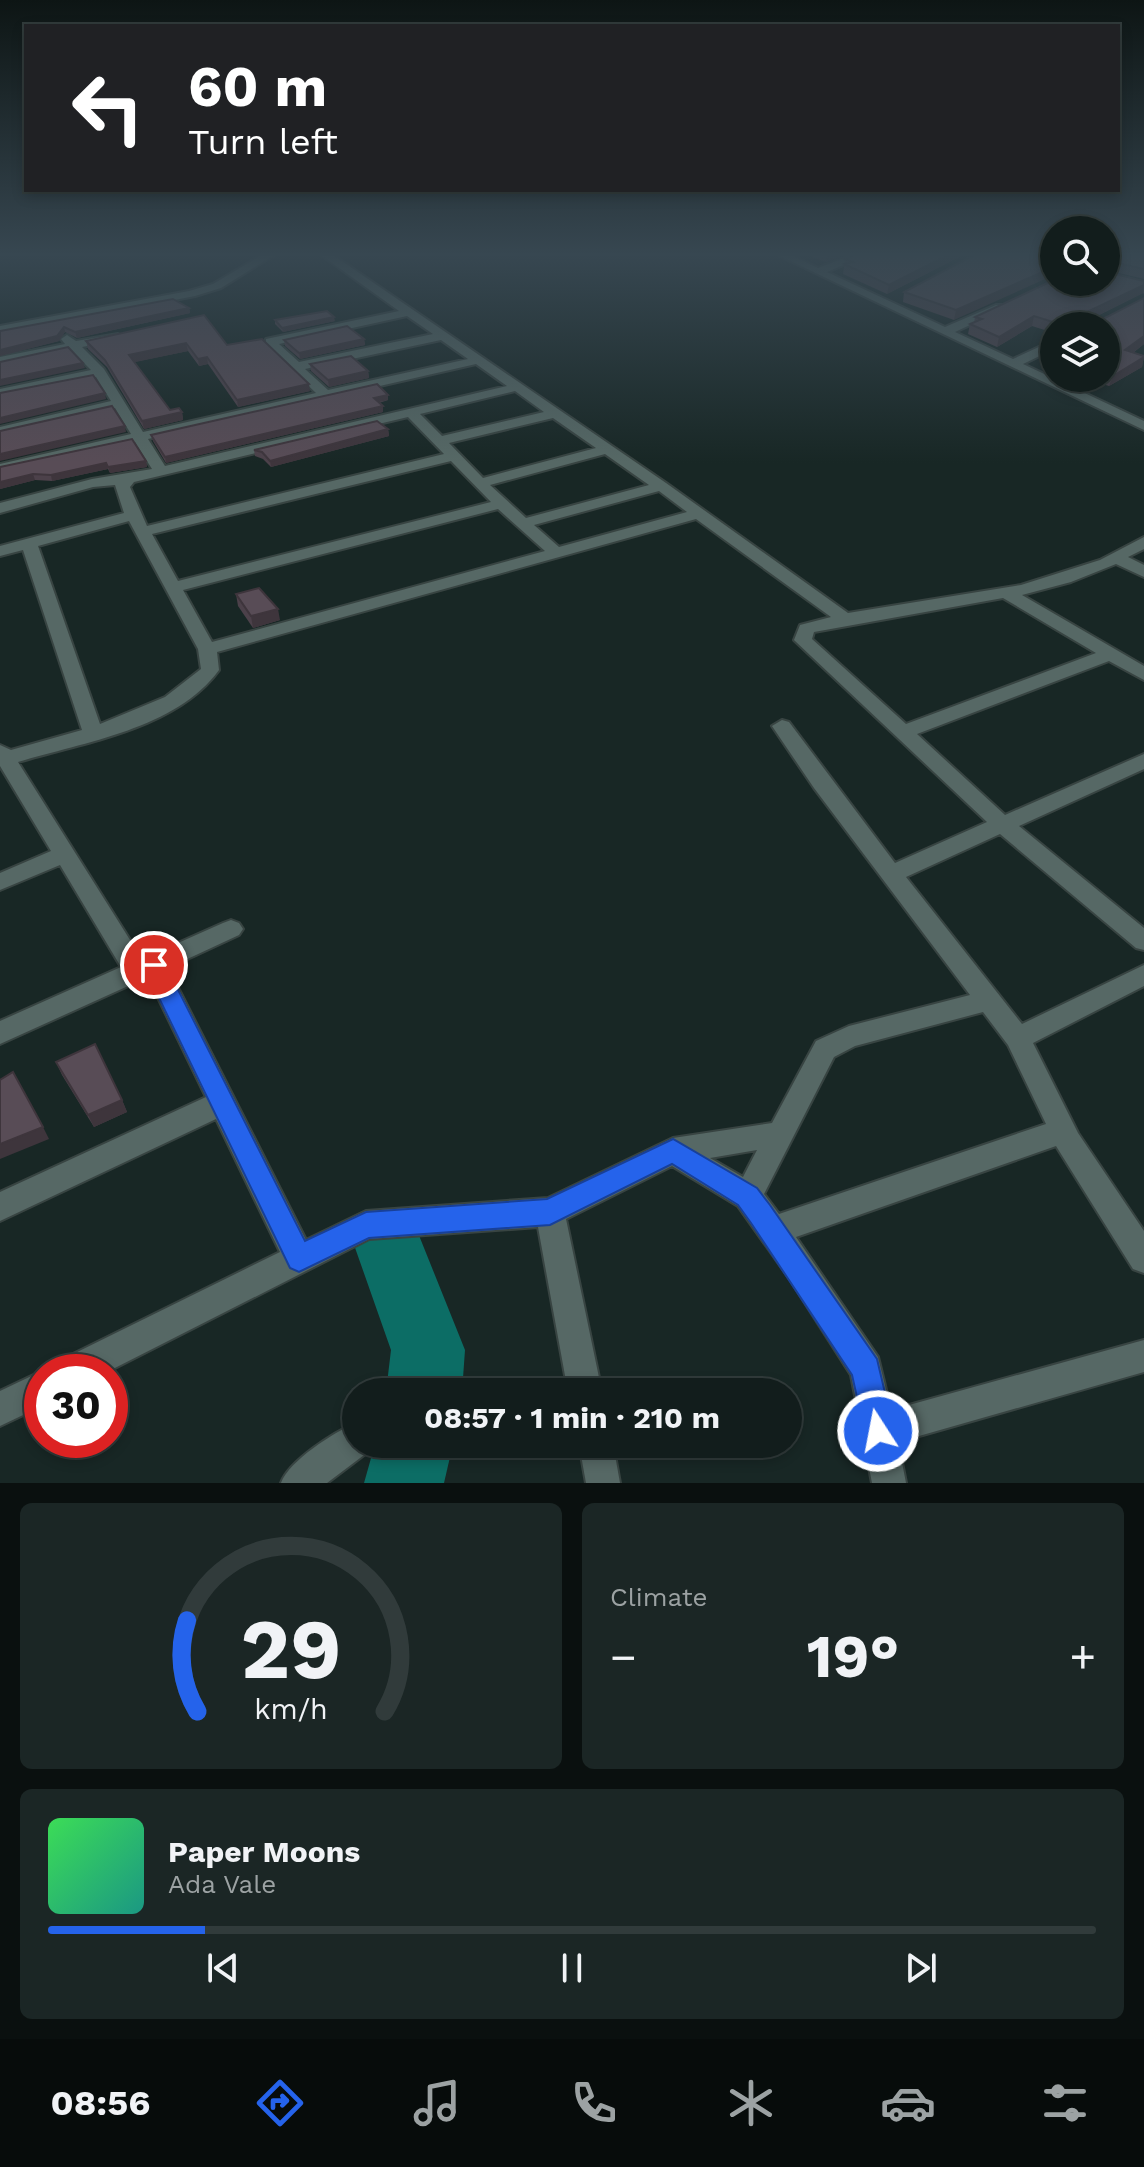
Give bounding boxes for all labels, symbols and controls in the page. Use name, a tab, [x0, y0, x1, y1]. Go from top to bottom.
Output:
text: 60 m	[188, 54, 327, 120]
icon: left	[56, 56, 160, 160]
text: Turn left	[188, 121, 338, 163]
map controls	[1040, 216, 1120, 392]
button: search	[1040, 216, 1120, 296]
button: layers	[1040, 312, 1120, 392]
pin	[120, 931, 188, 999]
icon: arrive	[132, 943, 176, 987]
speed limit sign: 30	[24, 1354, 128, 1458]
position arrow	[836, 1389, 920, 1473]
text: 08:57 · 1 min · 210 m	[424, 1400, 720, 1435]
text: Climate	[610, 1582, 708, 1612]
text: 29	[241, 1601, 341, 1698]
text: 19°	[807, 1621, 899, 1692]
text: −	[610, 1631, 637, 1683]
text: +	[1069, 1631, 1096, 1683]
text: km/h	[254, 1692, 328, 1726]
text: Paper Moons	[168, 1834, 360, 1869]
text: Ada Vale	[168, 1869, 276, 1899]
icon: previous	[201, 1946, 245, 1990]
icon: pause	[550, 1946, 594, 1990]
icon: next	[899, 1946, 943, 1990]
icon: directions	[252, 2075, 308, 2131]
icon: music	[409, 2075, 465, 2131]
icon: phone	[566, 2075, 622, 2131]
icon: climate	[723, 2075, 779, 2131]
icon: car	[880, 2075, 936, 2131]
icon: filters	[1037, 2075, 1093, 2131]
text: 08:56	[51, 2082, 150, 2124]

